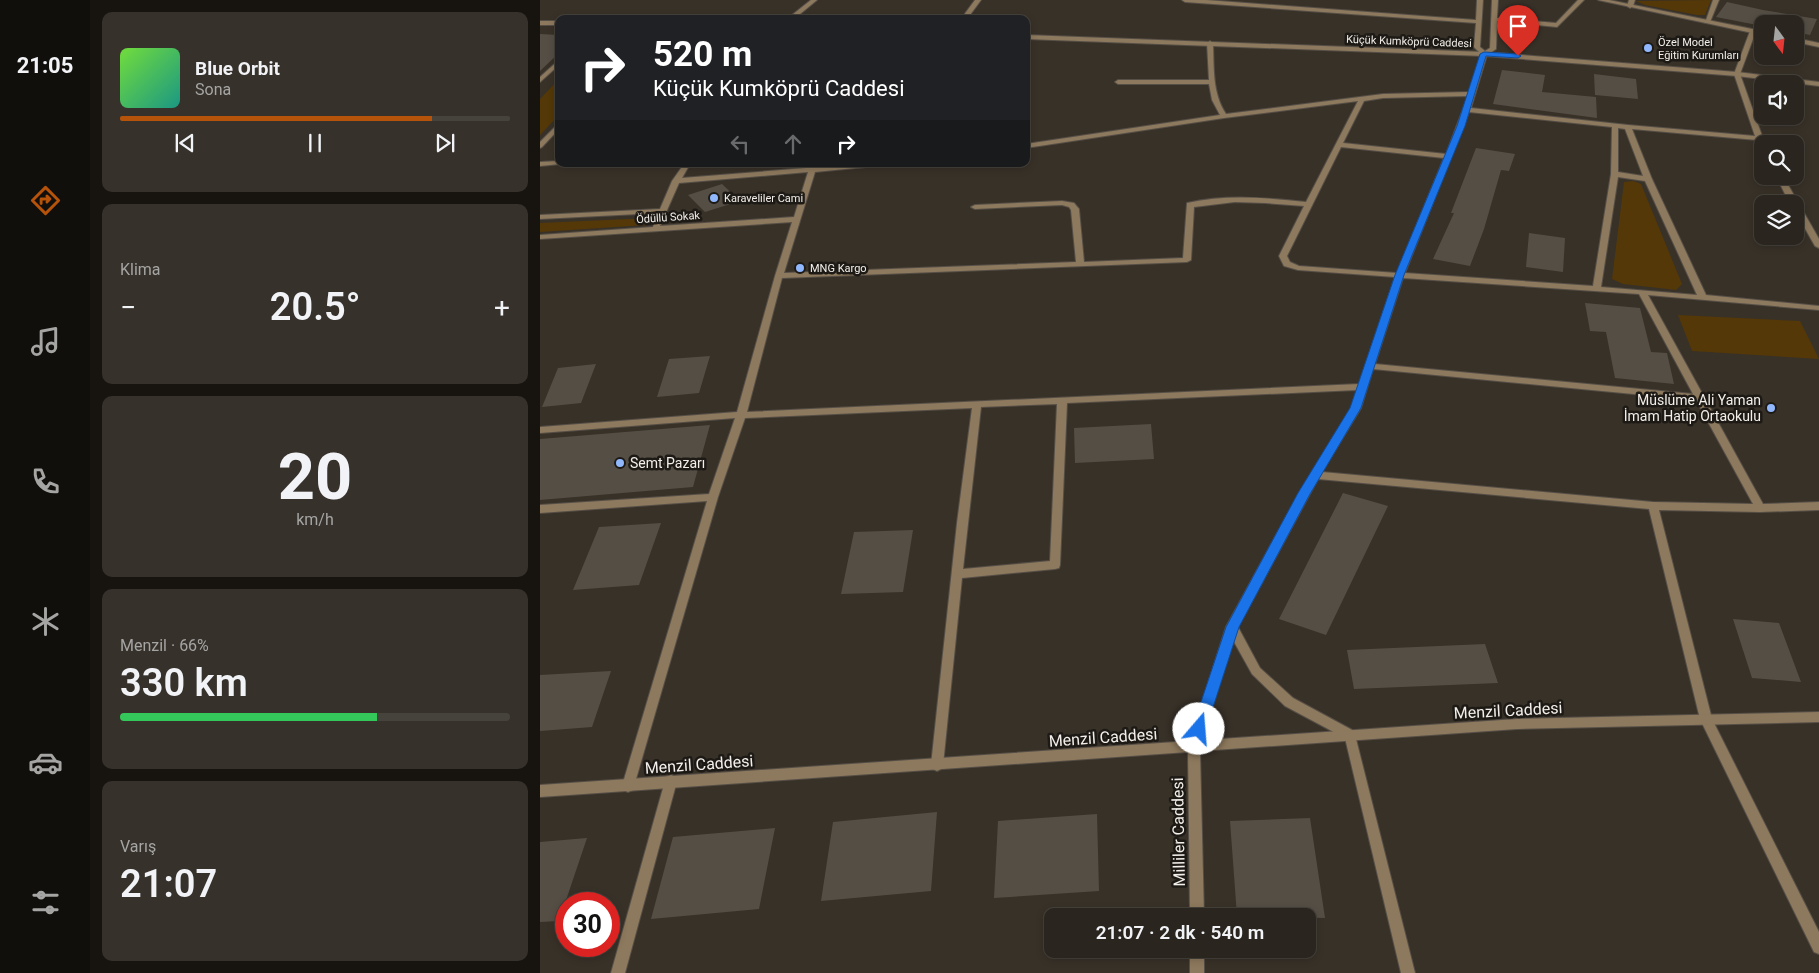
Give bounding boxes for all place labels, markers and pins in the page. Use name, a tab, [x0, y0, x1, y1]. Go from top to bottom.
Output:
pin	[1497, 5, 1539, 56]
place label: Özel Model Eğitim Kurumları	[1658, 36, 1739, 62]
marker: Özel Model Eğitim Kurumları	[1642, 42, 1654, 54]
marker: Karaveliler Cami	[708, 192, 720, 204]
place label: Karaveliler Cami	[724, 192, 803, 205]
marker: MNG Kargo	[794, 262, 806, 274]
place label: MNG Kargo	[810, 262, 867, 275]
place label: Müslüme Ali Yaman İmam Hatip Ortaokulu	[1624, 392, 1761, 424]
marker: Müslüme Ali Yaman İmam Hatip Ortaokulu	[1765, 402, 1777, 414]
place label: Semt Pazarı	[630, 455, 705, 471]
marker: Semt Pazarı	[614, 457, 626, 469]

